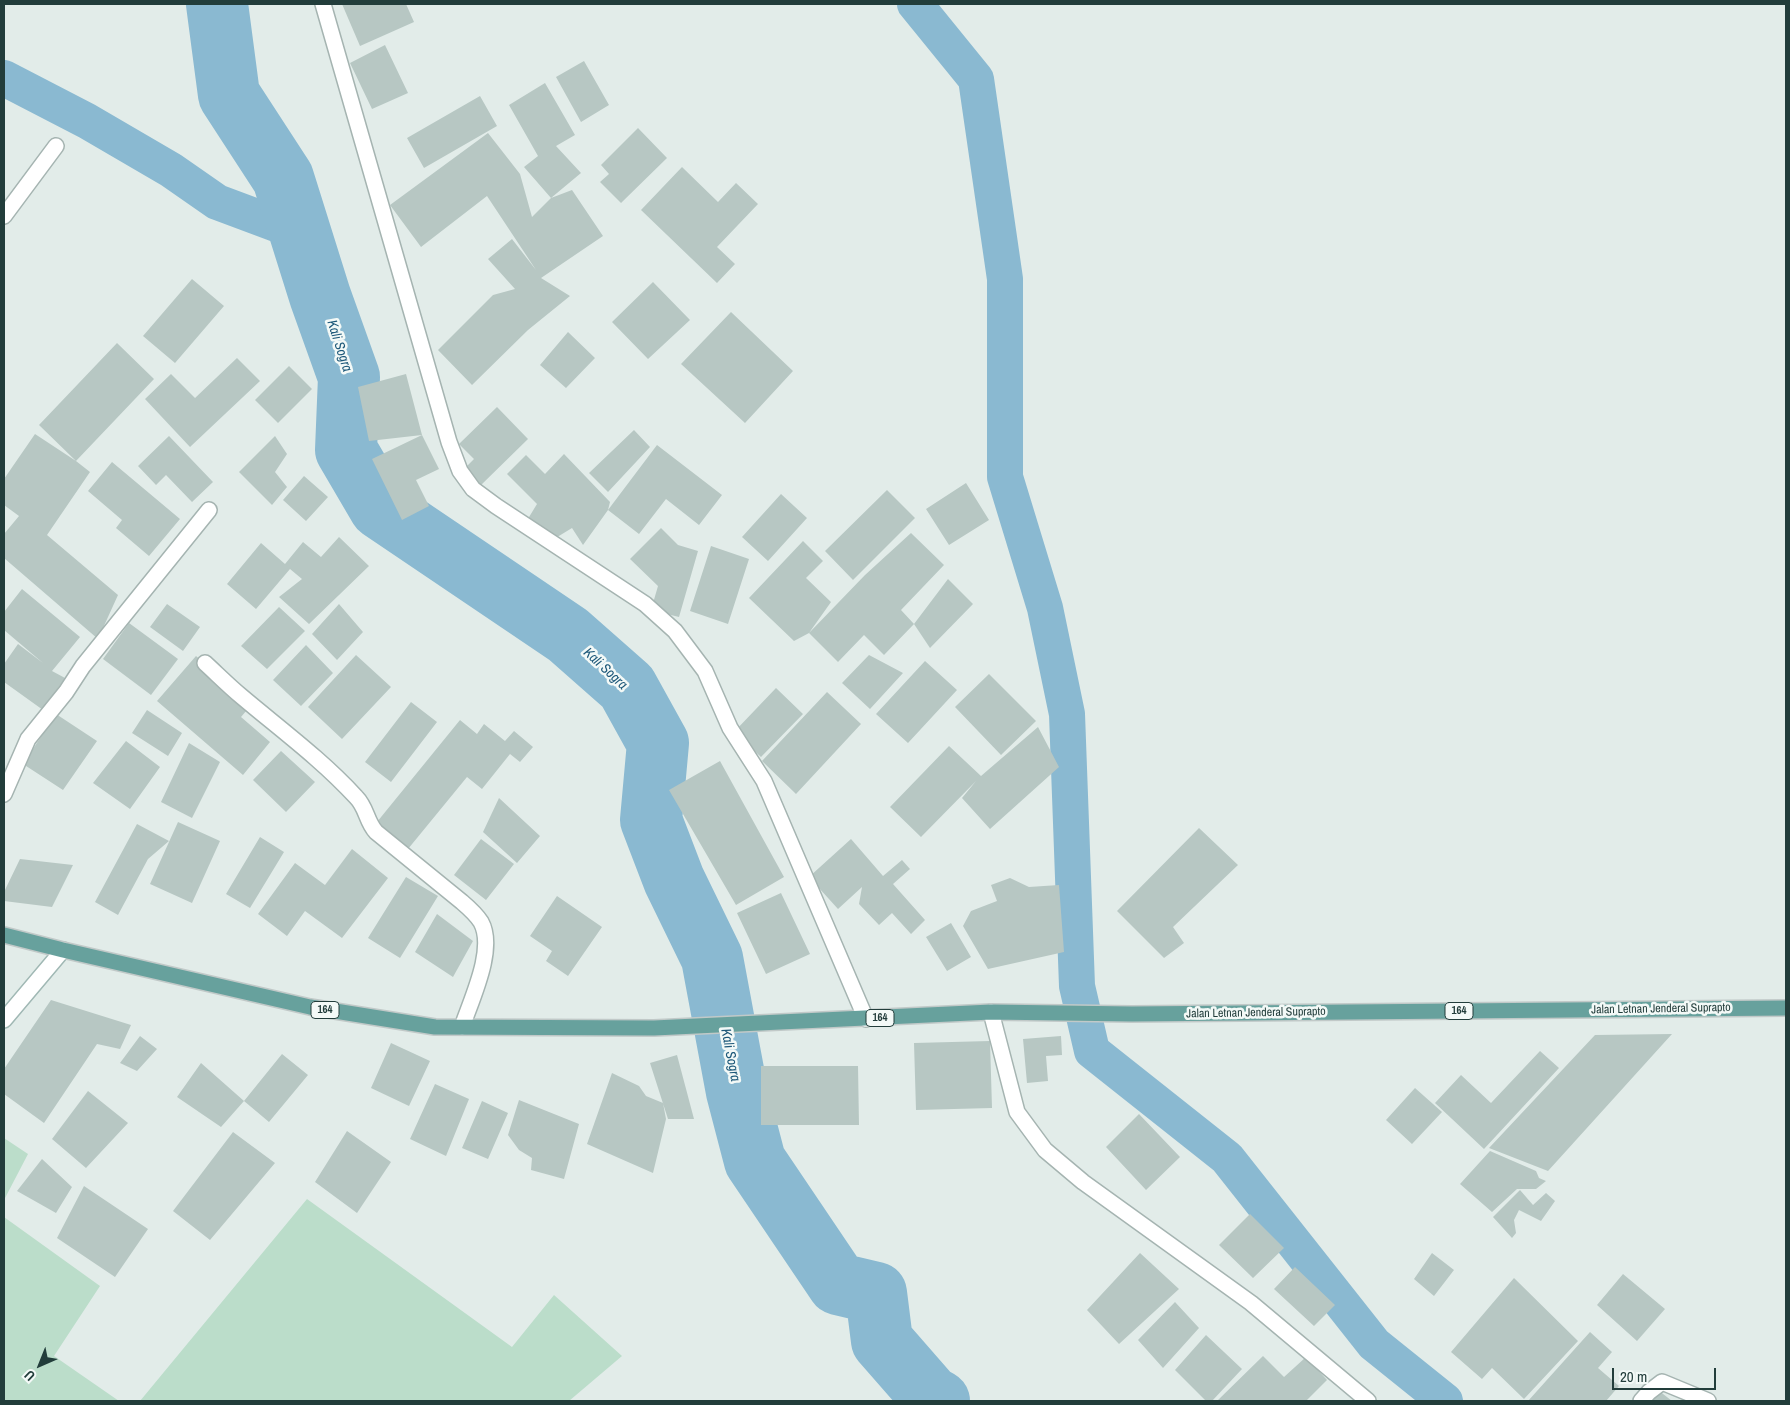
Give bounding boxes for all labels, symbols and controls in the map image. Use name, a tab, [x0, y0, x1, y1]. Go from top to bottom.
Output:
water label: Kali Sogra	[323, 318, 355, 374]
water label: Kali Sogra	[580, 645, 630, 693]
street label: Jalan Letnan Jenderal Suprapto	[1591, 1001, 1731, 1017]
road number: 164	[311, 1002, 339, 1018]
road number: 164	[1445, 1002, 1473, 1019]
street label: Jalan Letnan Jenderal Suprapto	[1186, 1005, 1326, 1021]
road number: 164	[866, 1010, 894, 1026]
water label: Kali Sogra	[717, 1027, 743, 1083]
north arrow	[15, 1340, 65, 1390]
scale bar	[1615, 1358, 1719, 1390]
text: U	[20, 1366, 39, 1385]
text: 20 m	[1620, 1366, 1647, 1387]

